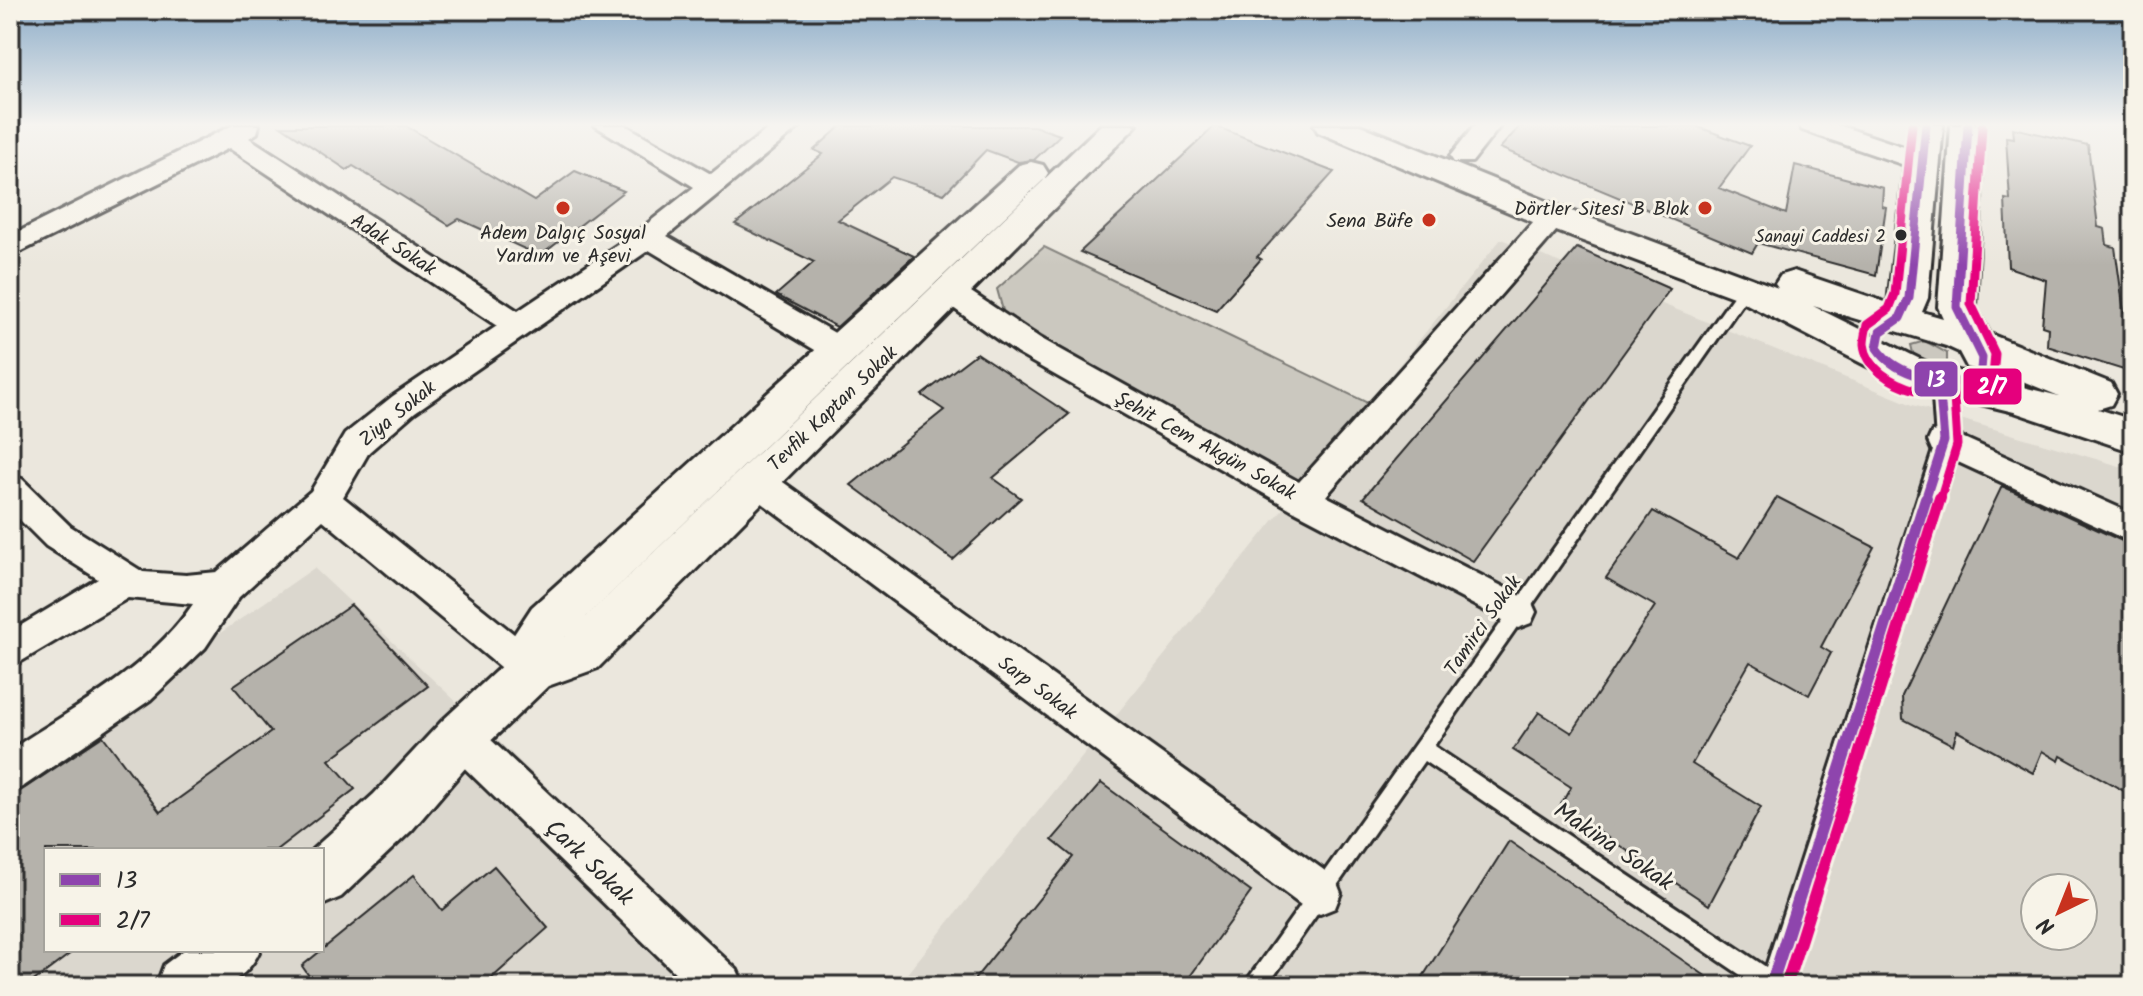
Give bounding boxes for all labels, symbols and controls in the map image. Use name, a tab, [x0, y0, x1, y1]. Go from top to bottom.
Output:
place label: Dörtler Sitesi B Blok	[1514, 194, 1690, 226]
marker: Adem Dalgıç Sosyal Yardım ve Aşevi	[554, 199, 572, 217]
marker: Dörtler Sitesi B Blok	[1696, 199, 1714, 217]
street label: Adak Sokak	[344, 206, 443, 286]
place label: Sena Büfe	[1326, 206, 1413, 238]
marker: Sena Büfe	[1420, 211, 1438, 229]
place label: Adem Dalgıç Sosyal Yardım ve Aşevi	[480, 218, 646, 273]
place label: Sanayi Caddesi 2	[1755, 223, 1886, 252]
marker: Sanayi Caddesi 2	[1893, 227, 1909, 243]
street label: Tevfik Kaptan Sokak	[761, 338, 906, 480]
line badge: 13	[1913, 360, 1959, 398]
text: 13	[1927, 364, 1945, 399]
line badge: 2/7	[1962, 367, 2023, 406]
text: 2/7	[1977, 371, 2007, 406]
street label: Ziya Sokak	[353, 373, 444, 456]
street label: Şehit Cem Akgün Sokak	[1108, 384, 1302, 510]
street label: Tamirci Sokak	[1437, 569, 1531, 683]
street label: Sarp Sokak	[990, 649, 1084, 729]
street label: Makina Sokak	[1545, 792, 1682, 902]
street label: Çark Sokak	[535, 810, 643, 917]
legend	[44, 848, 324, 952]
text: 13	[116, 862, 137, 901]
north arrow	[2019, 872, 2099, 952]
text: 2/7	[116, 902, 150, 941]
text: N	[2030, 907, 2064, 942]

